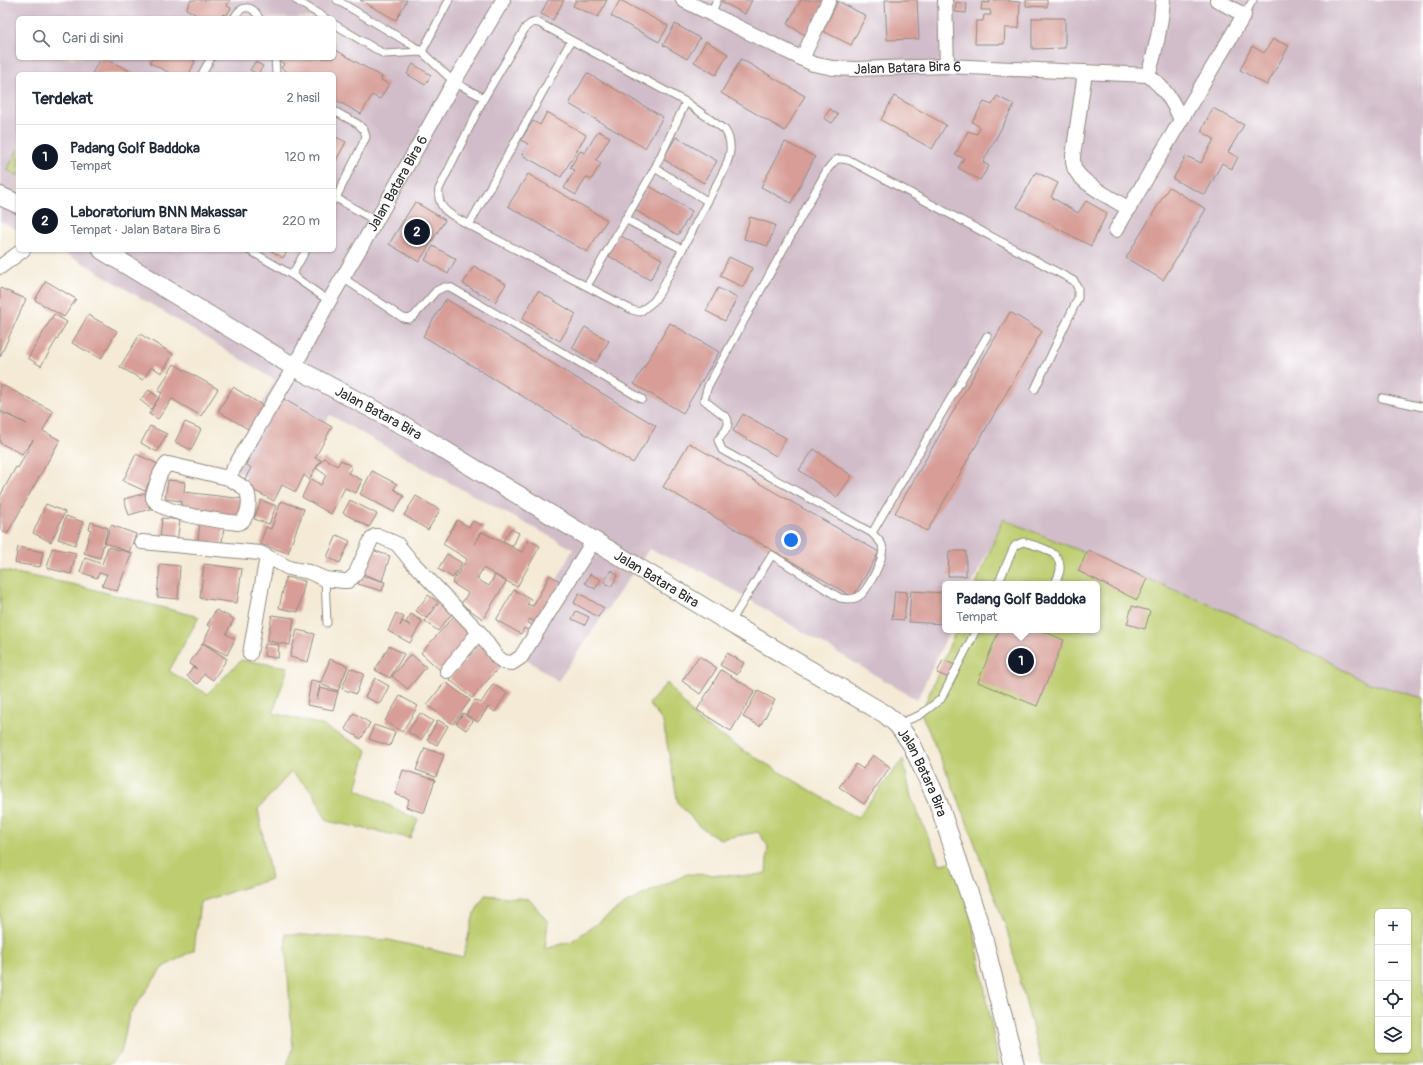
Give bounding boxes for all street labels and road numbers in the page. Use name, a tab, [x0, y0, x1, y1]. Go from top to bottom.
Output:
street label: Jalan Batara Bira 6	[854, 57, 962, 78]
street label: Jalan Batara Bira 6	[363, 132, 431, 234]
street label: Jalan Batara Bira	[332, 382, 425, 443]
street label: Jalan Batara Bira	[611, 546, 702, 611]
street label: Jalan Batara Bira	[894, 724, 951, 819]

